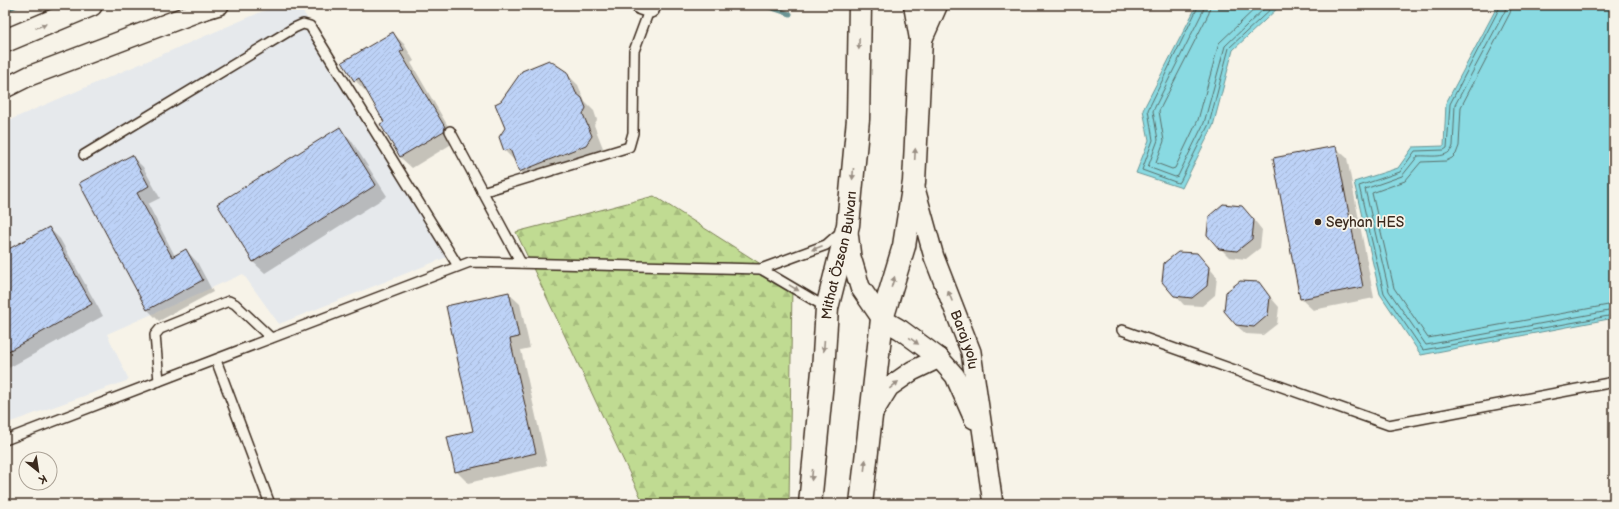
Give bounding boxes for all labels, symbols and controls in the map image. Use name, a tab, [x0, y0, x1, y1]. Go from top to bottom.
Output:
one-way arrow	[35, 23, 47, 29]
one-way arrow	[856, 38, 862, 51]
one-way arrow	[912, 147, 918, 160]
one-way arrow	[849, 168, 856, 180]
street label: Mithat Özsan Bulvarı	[818, 190, 860, 320]
place label: Seyhan HES	[1326, 214, 1404, 231]
marker: Seyhan HES	[1313, 217, 1323, 227]
one-way arrow	[810, 246, 822, 252]
one-way arrow	[890, 276, 896, 288]
one-way arrow	[788, 285, 800, 292]
one-way arrow	[946, 289, 952, 301]
street label: Baraj yolu	[946, 308, 981, 370]
one-way arrow	[909, 336, 920, 345]
one-way arrow	[821, 340, 828, 352]
one-way arrow	[888, 380, 899, 389]
north arrow	[18, 451, 58, 491]
one-way arrow	[862, 459, 868, 471]
one-way arrow	[809, 469, 816, 481]
text: K	[36, 472, 49, 487]

